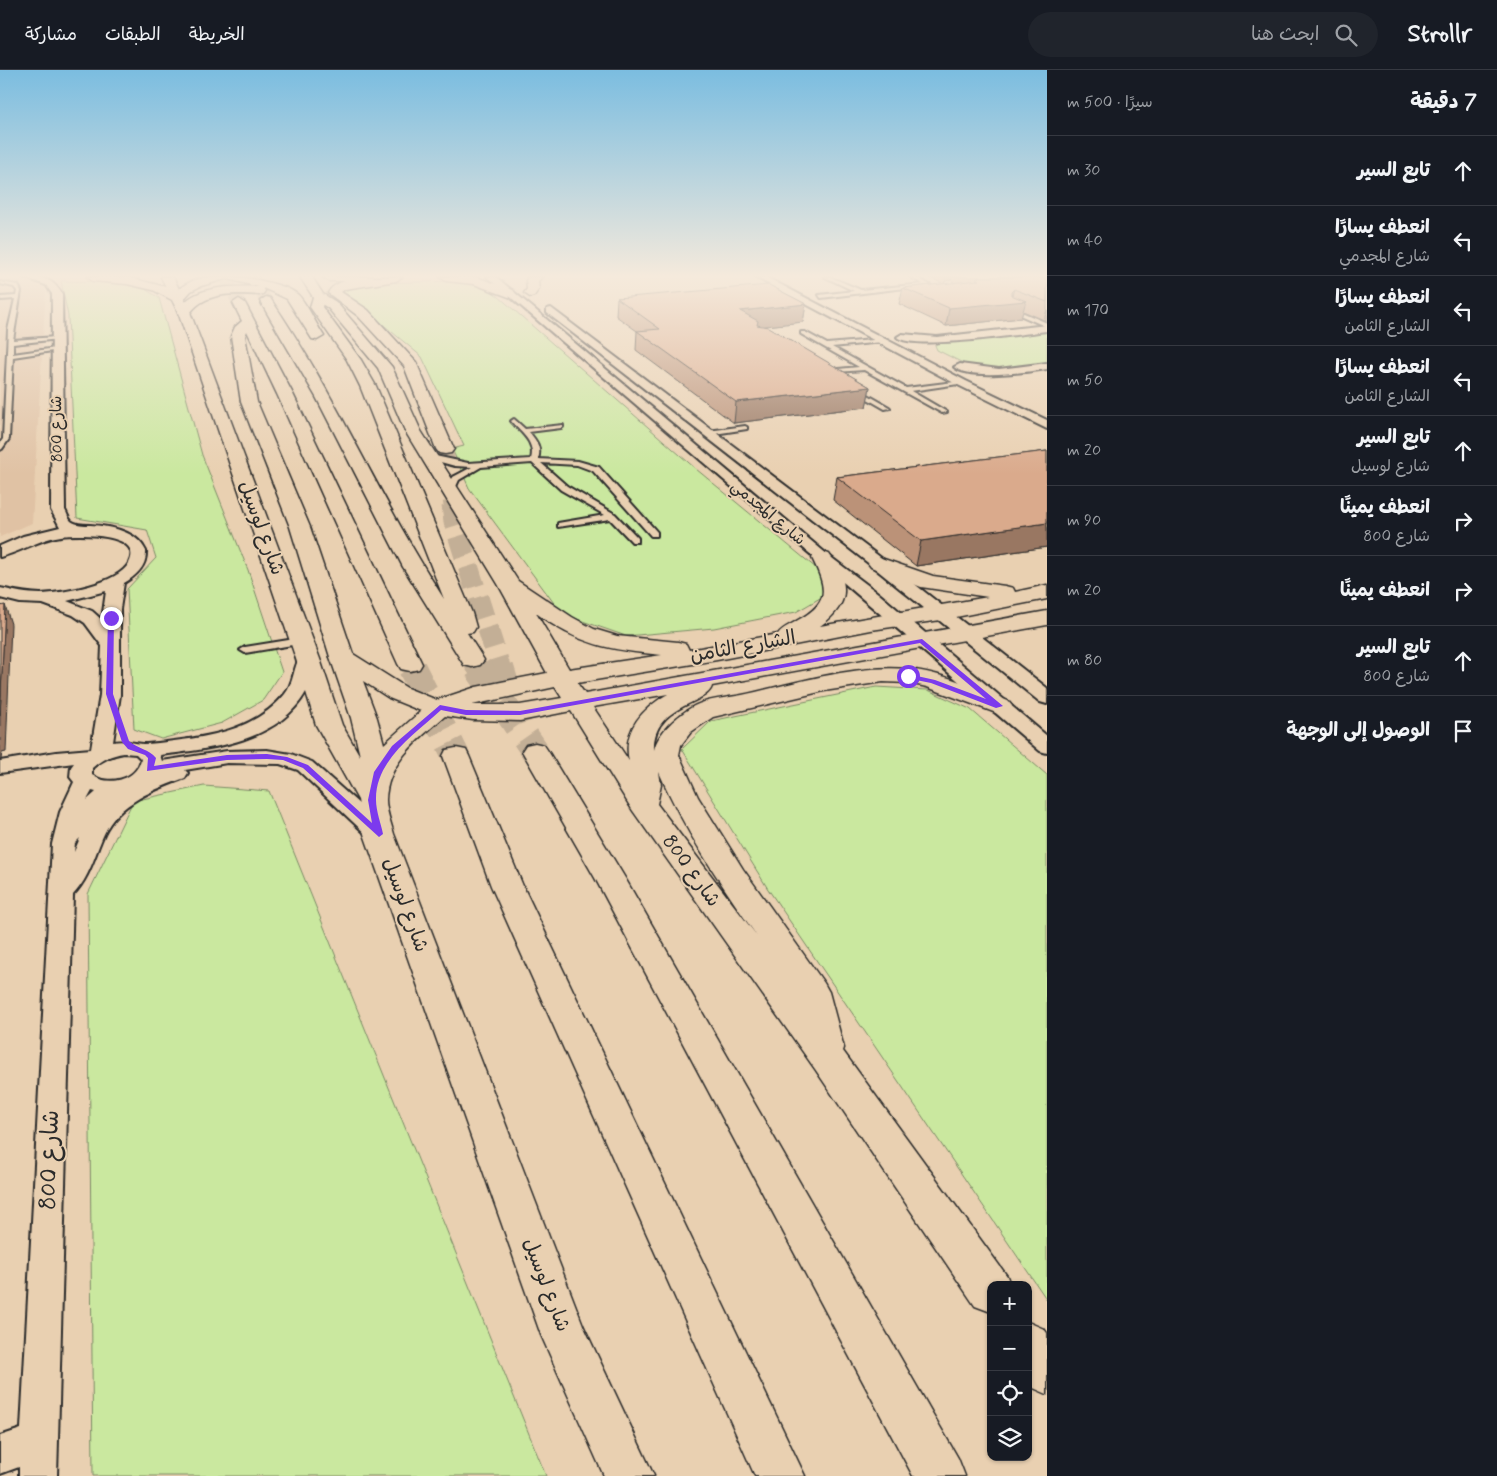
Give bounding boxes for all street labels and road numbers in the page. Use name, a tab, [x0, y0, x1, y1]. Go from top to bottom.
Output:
street label: شارع 800	[46, 395, 68, 463]
street label: شارع المجدمي	[725, 476, 810, 553]
street label: شارع لوسيل	[231, 477, 291, 579]
street label: الشارع الثامن	[688, 624, 798, 670]
street label: شارع 800	[656, 829, 726, 913]
street label: شارع لوسيل	[375, 854, 435, 956]
street label: شارع 800	[33, 1109, 67, 1211]
street label: شارع لوسيل	[516, 1234, 576, 1336]

